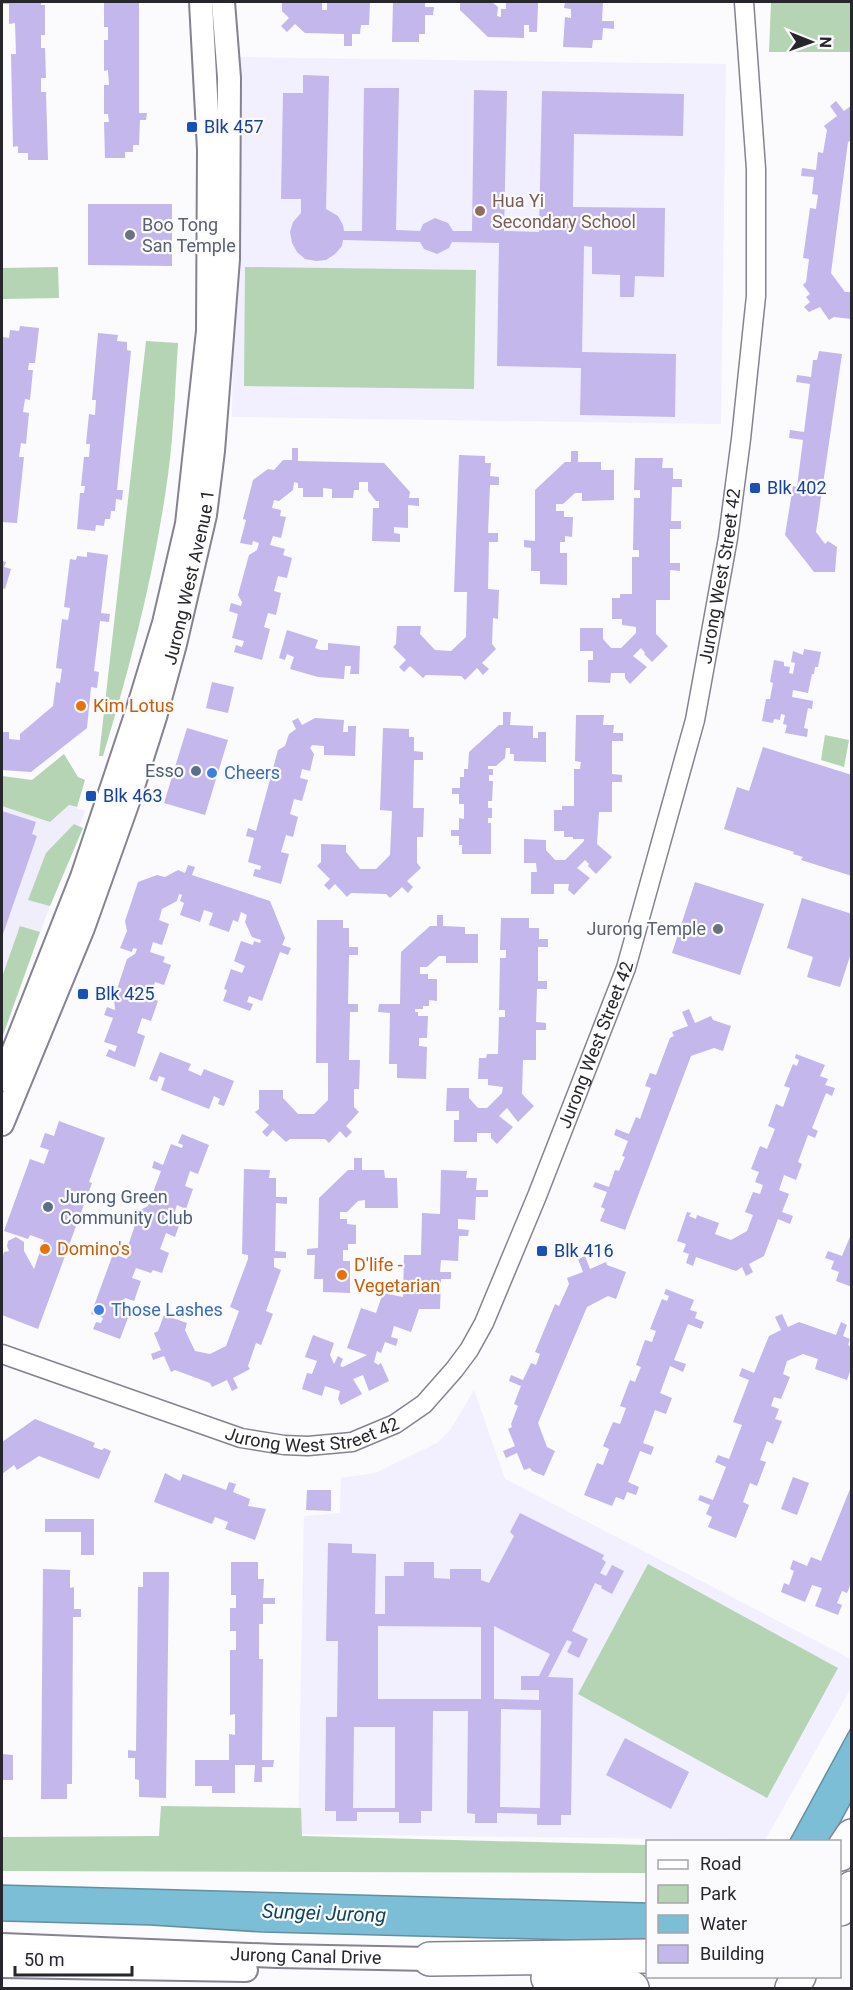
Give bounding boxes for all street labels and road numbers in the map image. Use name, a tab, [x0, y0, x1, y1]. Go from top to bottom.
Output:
street label: Jurong West Street 42	[694, 487, 744, 666]
street label: Jurong West Avenue 1	[159, 489, 218, 667]
street label: Jurong West Street 42	[553, 959, 637, 1131]
street label: Jurong West Street 42	[222, 1413, 402, 1456]
street label: Jurong Canal Drive	[230, 1943, 382, 1968]

